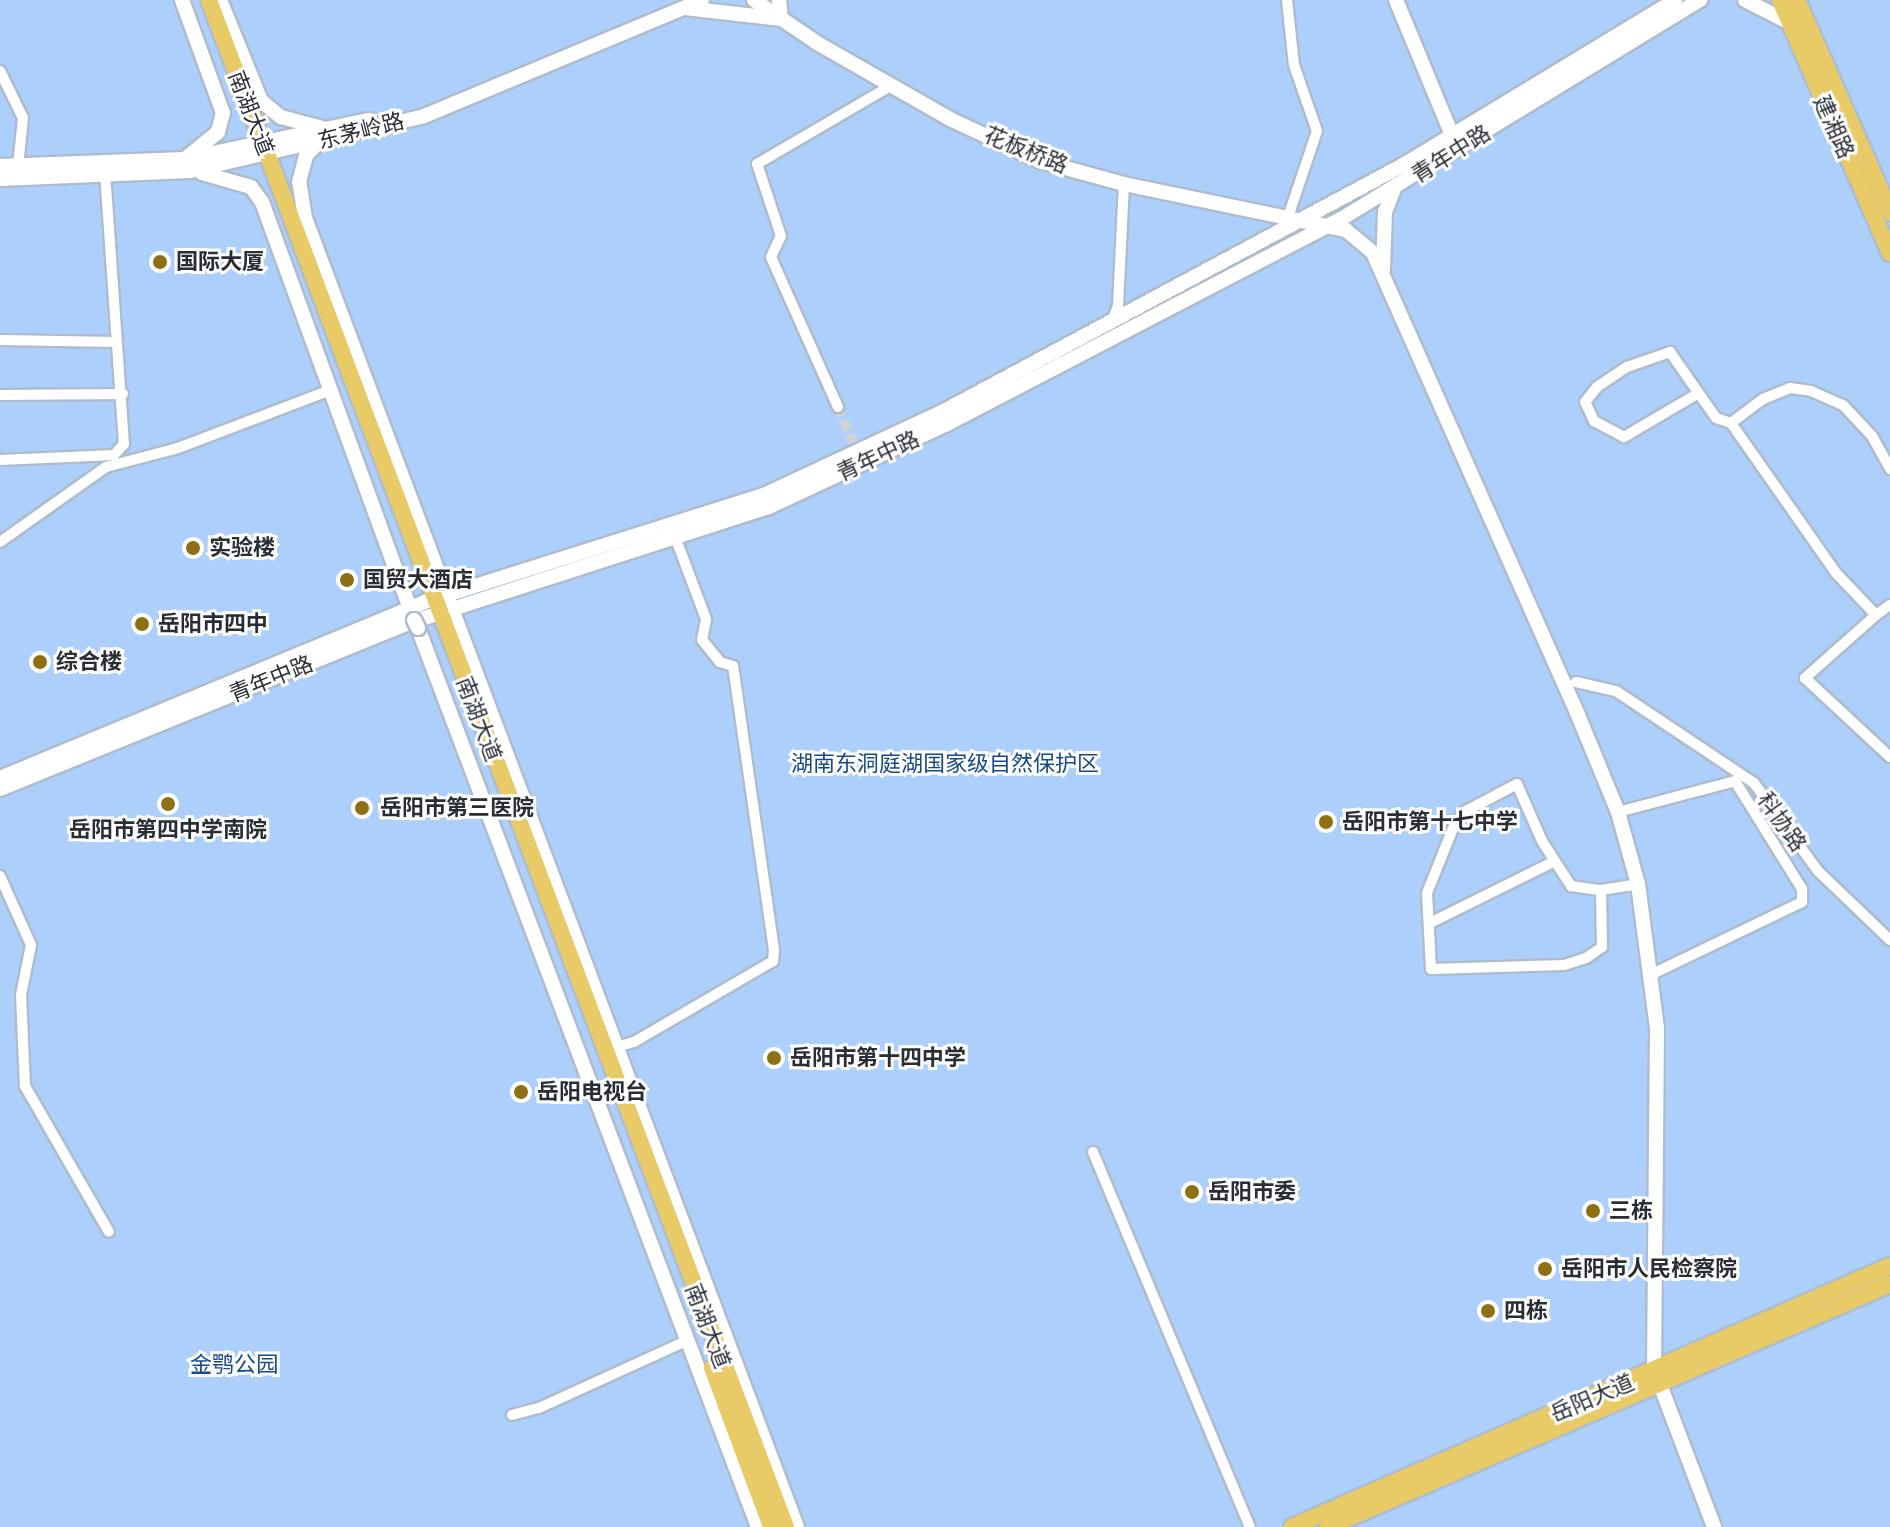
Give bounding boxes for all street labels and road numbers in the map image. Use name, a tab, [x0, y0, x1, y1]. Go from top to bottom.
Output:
street label: 南湖大道	[223, 67, 279, 159]
street label: 建湘路	[1809, 91, 1859, 163]
street label: 东茅岭路	[315, 108, 407, 154]
street label: 青年中路	[1407, 119, 1495, 189]
street label: 花板桥路	[980, 121, 1072, 179]
street label: 青年中路	[833, 425, 923, 487]
street label: 青年中路	[225, 650, 317, 708]
street label: 南湖大道	[451, 673, 507, 765]
street label: 科协路	[1752, 787, 1812, 857]
street label: 南湖大道	[680, 1280, 736, 1372]
street label: 岳阳大道	[1546, 1369, 1638, 1427]

